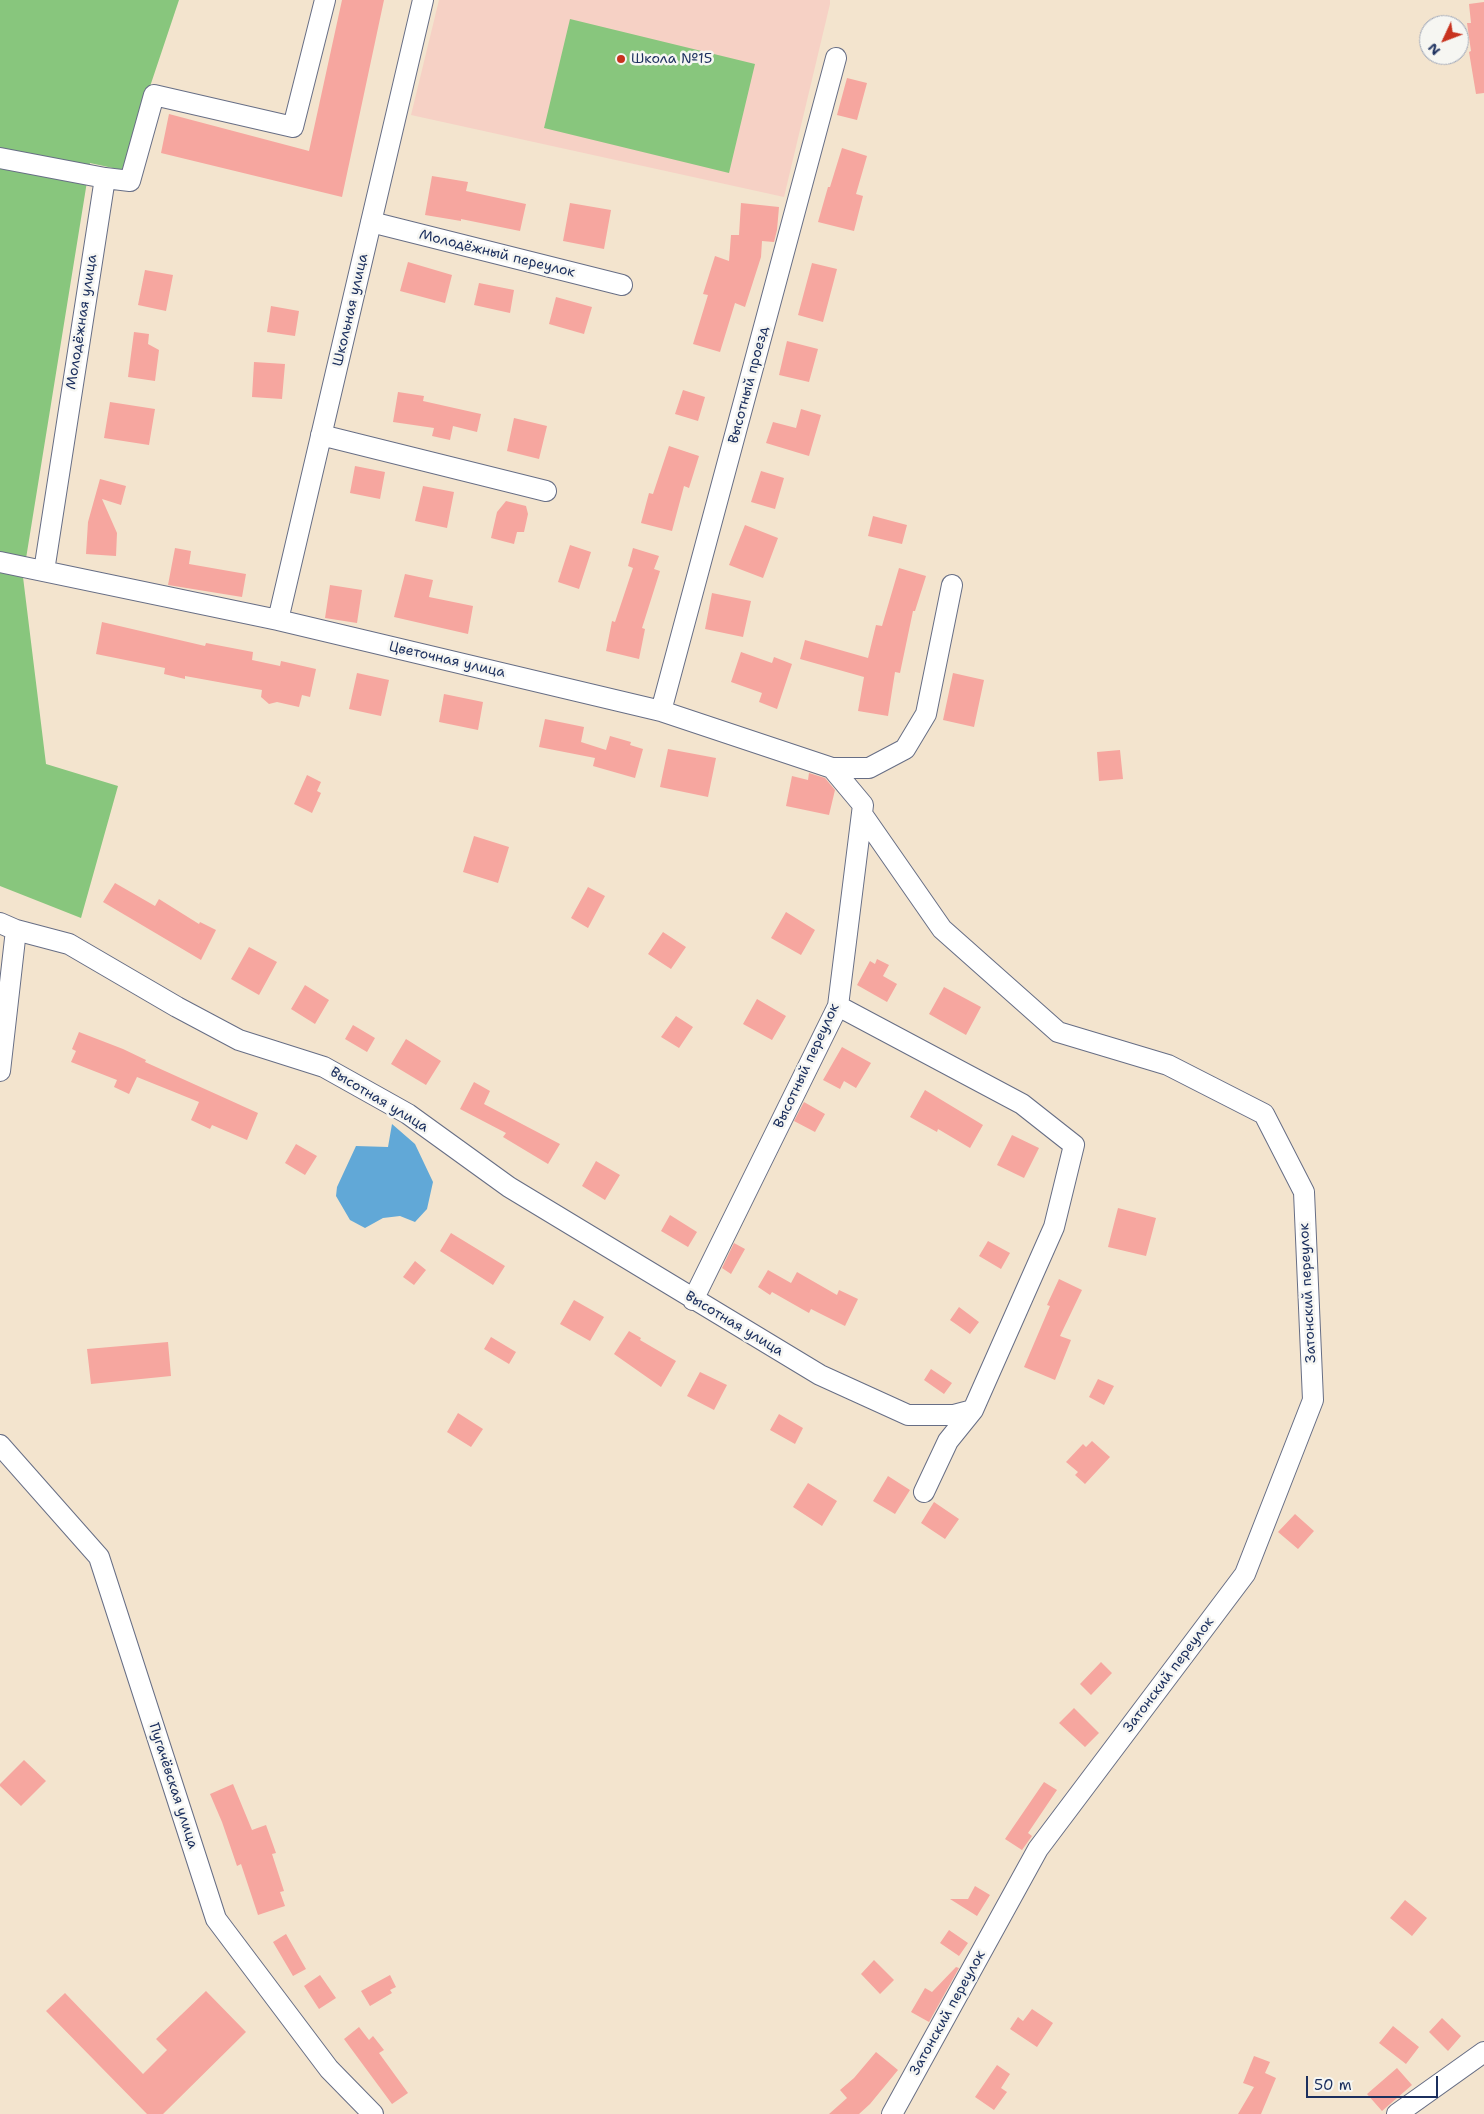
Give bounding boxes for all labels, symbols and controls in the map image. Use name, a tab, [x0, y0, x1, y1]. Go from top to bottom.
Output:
north arrow	[1419, 15, 1469, 65]
text: N	[1423, 39, 1444, 60]
place label: Школа №15	[631, 51, 712, 67]
marker: Школа №15	[615, 53, 627, 65]
street label: Молодёжный переулок	[417, 226, 577, 282]
street label: Школьная улица	[330, 252, 372, 368]
street label: Молодёжная улица	[63, 253, 101, 391]
street label: Высотный проезд	[725, 325, 773, 445]
street label: Цветочная улица	[387, 638, 507, 682]
street label: Высотный переулок	[771, 1001, 843, 1131]
street label: Высотная улица	[327, 1064, 431, 1136]
street label: Затонский переулок	[1296, 1223, 1320, 1363]
street label: Высотная улица	[682, 1288, 786, 1360]
street label: Затонский переулок	[1120, 1614, 1218, 1736]
street label: Пугачёвская улица	[145, 1721, 201, 1851]
street label: Затонский переулок	[907, 1948, 989, 2078]
scale bar	[1309, 2066, 1442, 2098]
text: 50 m	[1314, 2075, 1352, 2095]

